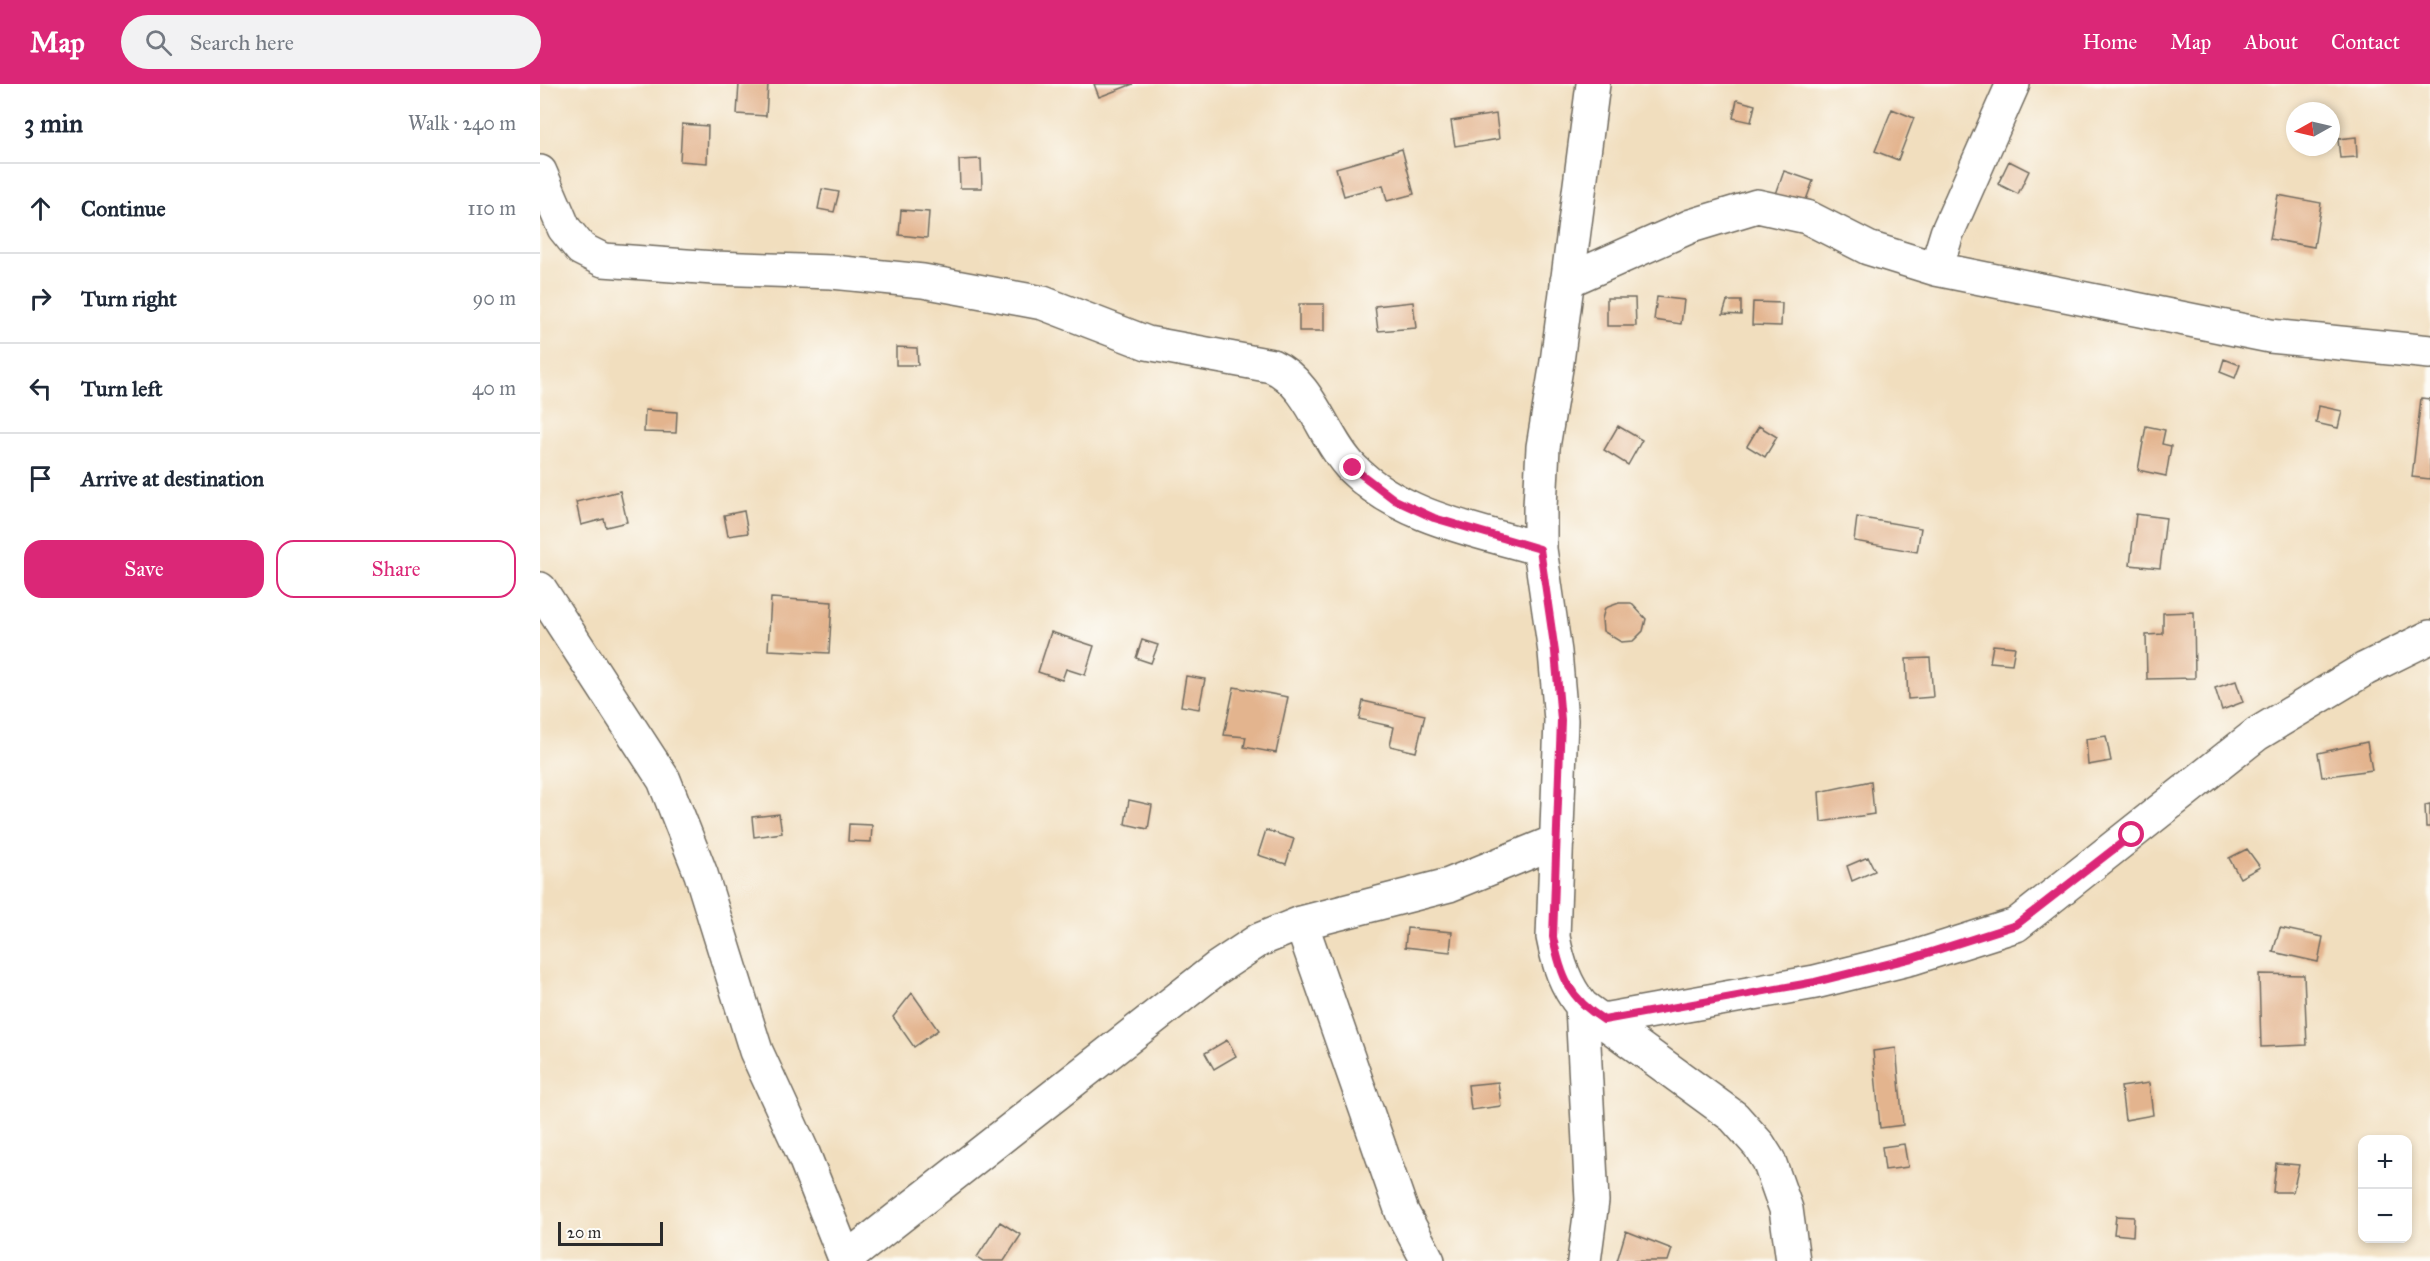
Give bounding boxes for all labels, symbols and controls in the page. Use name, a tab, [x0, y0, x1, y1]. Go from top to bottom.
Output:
search box	[121, 15, 541, 69]
text: Map	[30, 25, 85, 60]
icon: search	[142, 26, 175, 59]
text: Search here	[190, 29, 294, 56]
text: Home	[2082, 29, 2137, 55]
text: Map	[2170, 29, 2211, 55]
text: About	[2244, 29, 2298, 55]
text: Contact	[2331, 29, 2400, 55]
north arrow	[2286, 102, 2340, 156]
text: 3 min	[24, 107, 83, 139]
text: Walk · 240 m	[408, 111, 516, 135]
icon: ahead	[24, 192, 57, 225]
text: Continue	[81, 195, 166, 222]
text: 110 m	[468, 196, 516, 220]
icon: right	[24, 282, 57, 315]
text: Turn right	[81, 285, 177, 312]
text: 90 m	[473, 286, 516, 310]
icon: left	[24, 372, 57, 405]
text: Turn left	[81, 375, 163, 402]
text: 40 m	[472, 376, 516, 400]
route end	[1339, 454, 1365, 480]
icon: arrive	[24, 462, 57, 495]
text: Arrive at destination	[81, 465, 264, 492]
button: Save	[24, 540, 264, 598]
button: Share	[276, 540, 516, 598]
route start	[2118, 821, 2144, 847]
map controls	[2358, 1135, 2412, 1243]
button: +	[2358, 1135, 2412, 1189]
button: −	[2358, 1189, 2412, 1243]
scale bar	[558, 1219, 663, 1246]
text: 20 m	[567, 1223, 601, 1242]

